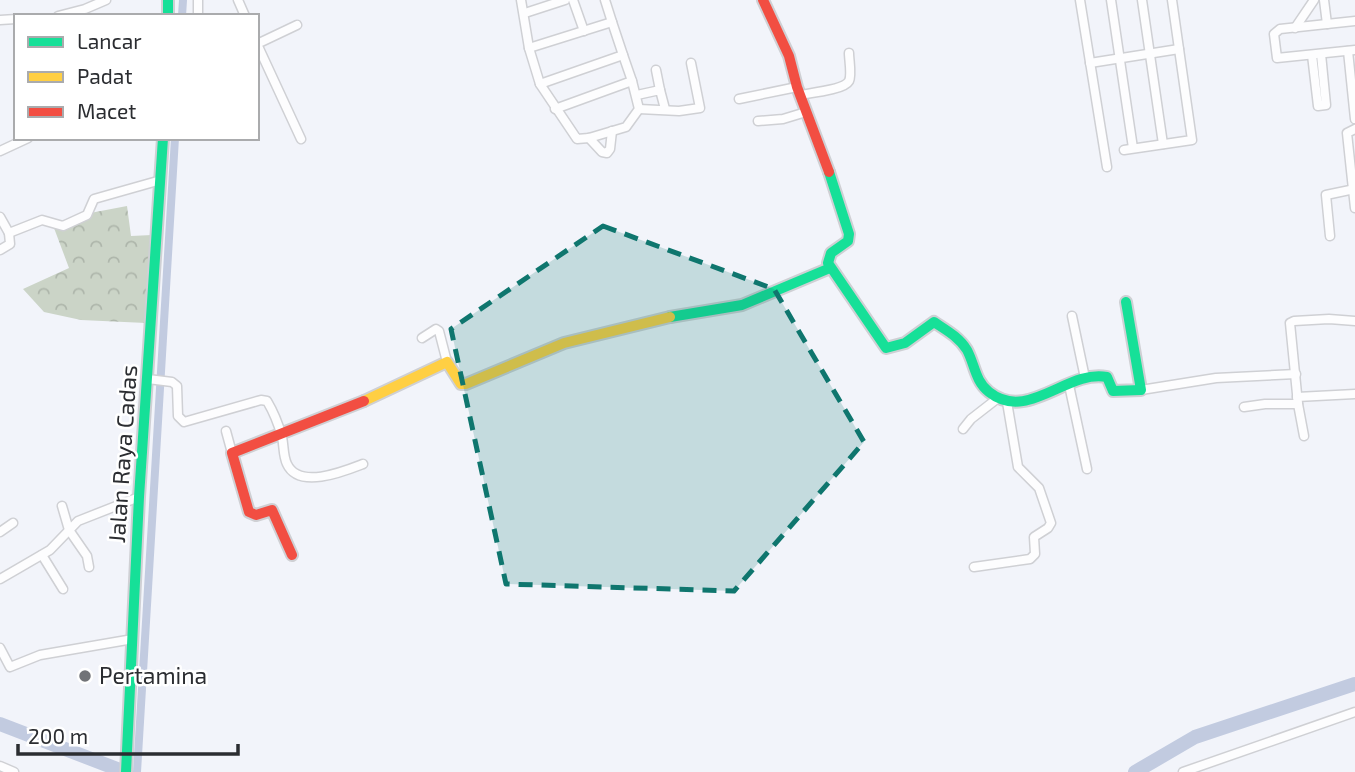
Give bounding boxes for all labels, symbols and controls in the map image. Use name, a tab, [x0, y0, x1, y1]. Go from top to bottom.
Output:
legend	[14, 14, 259, 140]
text: Lancar	[77, 28, 142, 53]
text: Padat	[77, 63, 132, 88]
text: Macet	[77, 98, 136, 123]
street label: Jalan Raya Cadas	[102, 364, 142, 544]
place label: Pertamina	[99, 661, 207, 689]
marker: Pertamina	[77, 668, 93, 684]
scale bar	[18, 712, 238, 756]
text: 200 m	[28, 723, 88, 748]

